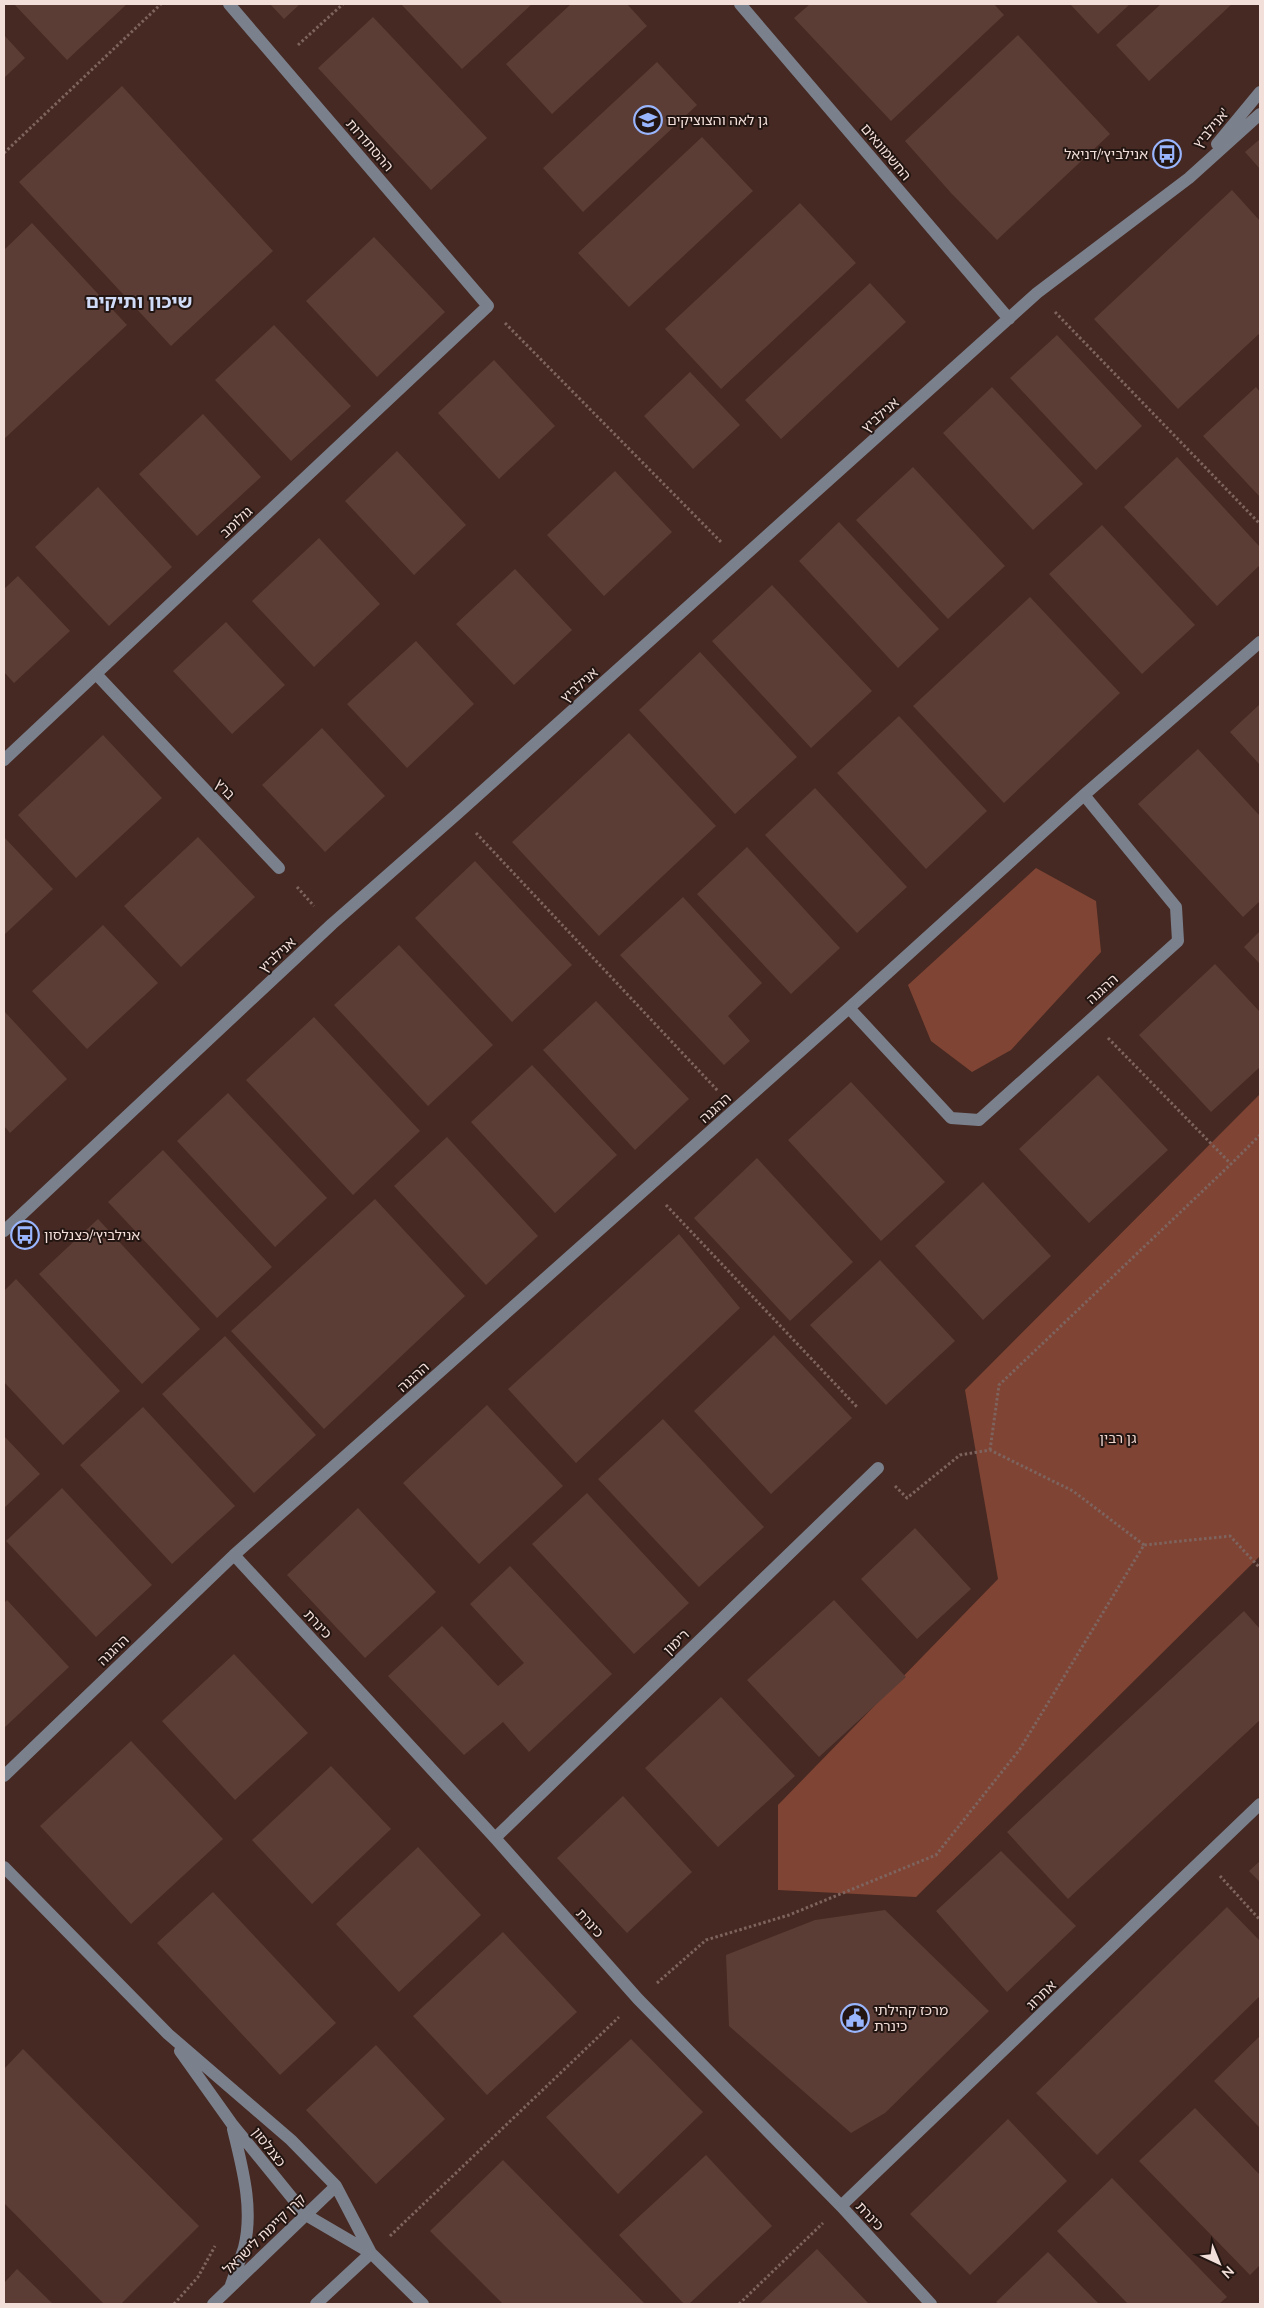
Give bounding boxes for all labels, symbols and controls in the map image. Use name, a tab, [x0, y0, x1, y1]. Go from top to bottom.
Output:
street label: אנילביץ'	[1189, 104, 1234, 153]
school or university icon: גן לאה והצוציקים	[633, 105, 663, 135]
place label: גן לאה והצוציקים	[667, 111, 768, 130]
street label: ההסתדרות	[342, 115, 398, 176]
street label: החשמונאים	[856, 120, 915, 185]
bus stop icon: אנילביץ׳/דניאל	[1152, 139, 1182, 169]
place label: אנילביץ׳/דניאל	[1064, 145, 1148, 164]
district label: שיכון ותיקים	[86, 289, 192, 315]
street label: אנילביץ	[857, 393, 903, 437]
street label: גולומב	[216, 502, 257, 542]
street label: אנילביץ	[556, 663, 602, 707]
street label: ברץ	[210, 775, 239, 804]
street label: אנילביץ	[255, 933, 300, 977]
street label: ההגנה	[1082, 970, 1122, 1009]
street label: ההגנה	[695, 1089, 735, 1128]
bus stop icon: אנילביץ׳/כצנלסון	[10, 1220, 40, 1250]
place label: אנילביץ׳/כצנלסון	[44, 1226, 140, 1245]
street label: ההגנה	[393, 1358, 433, 1397]
park label: גן רבין	[1100, 1429, 1136, 1448]
street label: כינרת	[299, 1606, 336, 1643]
street label: רימון	[659, 1625, 694, 1659]
street label: ההגנה	[93, 1631, 133, 1670]
street label: כינרת	[571, 1905, 608, 1942]
street label: אתרוג	[1022, 1976, 1061, 2014]
place label: מרכז קהילתי כינרת	[874, 2001, 948, 2036]
public building icon: מרכז קהילתי כינרת	[840, 2003, 870, 2033]
street label: כצנלסון	[247, 2124, 290, 2171]
street label: קרן קיימת לישראל	[219, 2190, 310, 2279]
street label: כינרת	[851, 2198, 888, 2235]
north arrow	[1194, 2238, 1244, 2288]
text: N	[1217, 2262, 1238, 2282]

